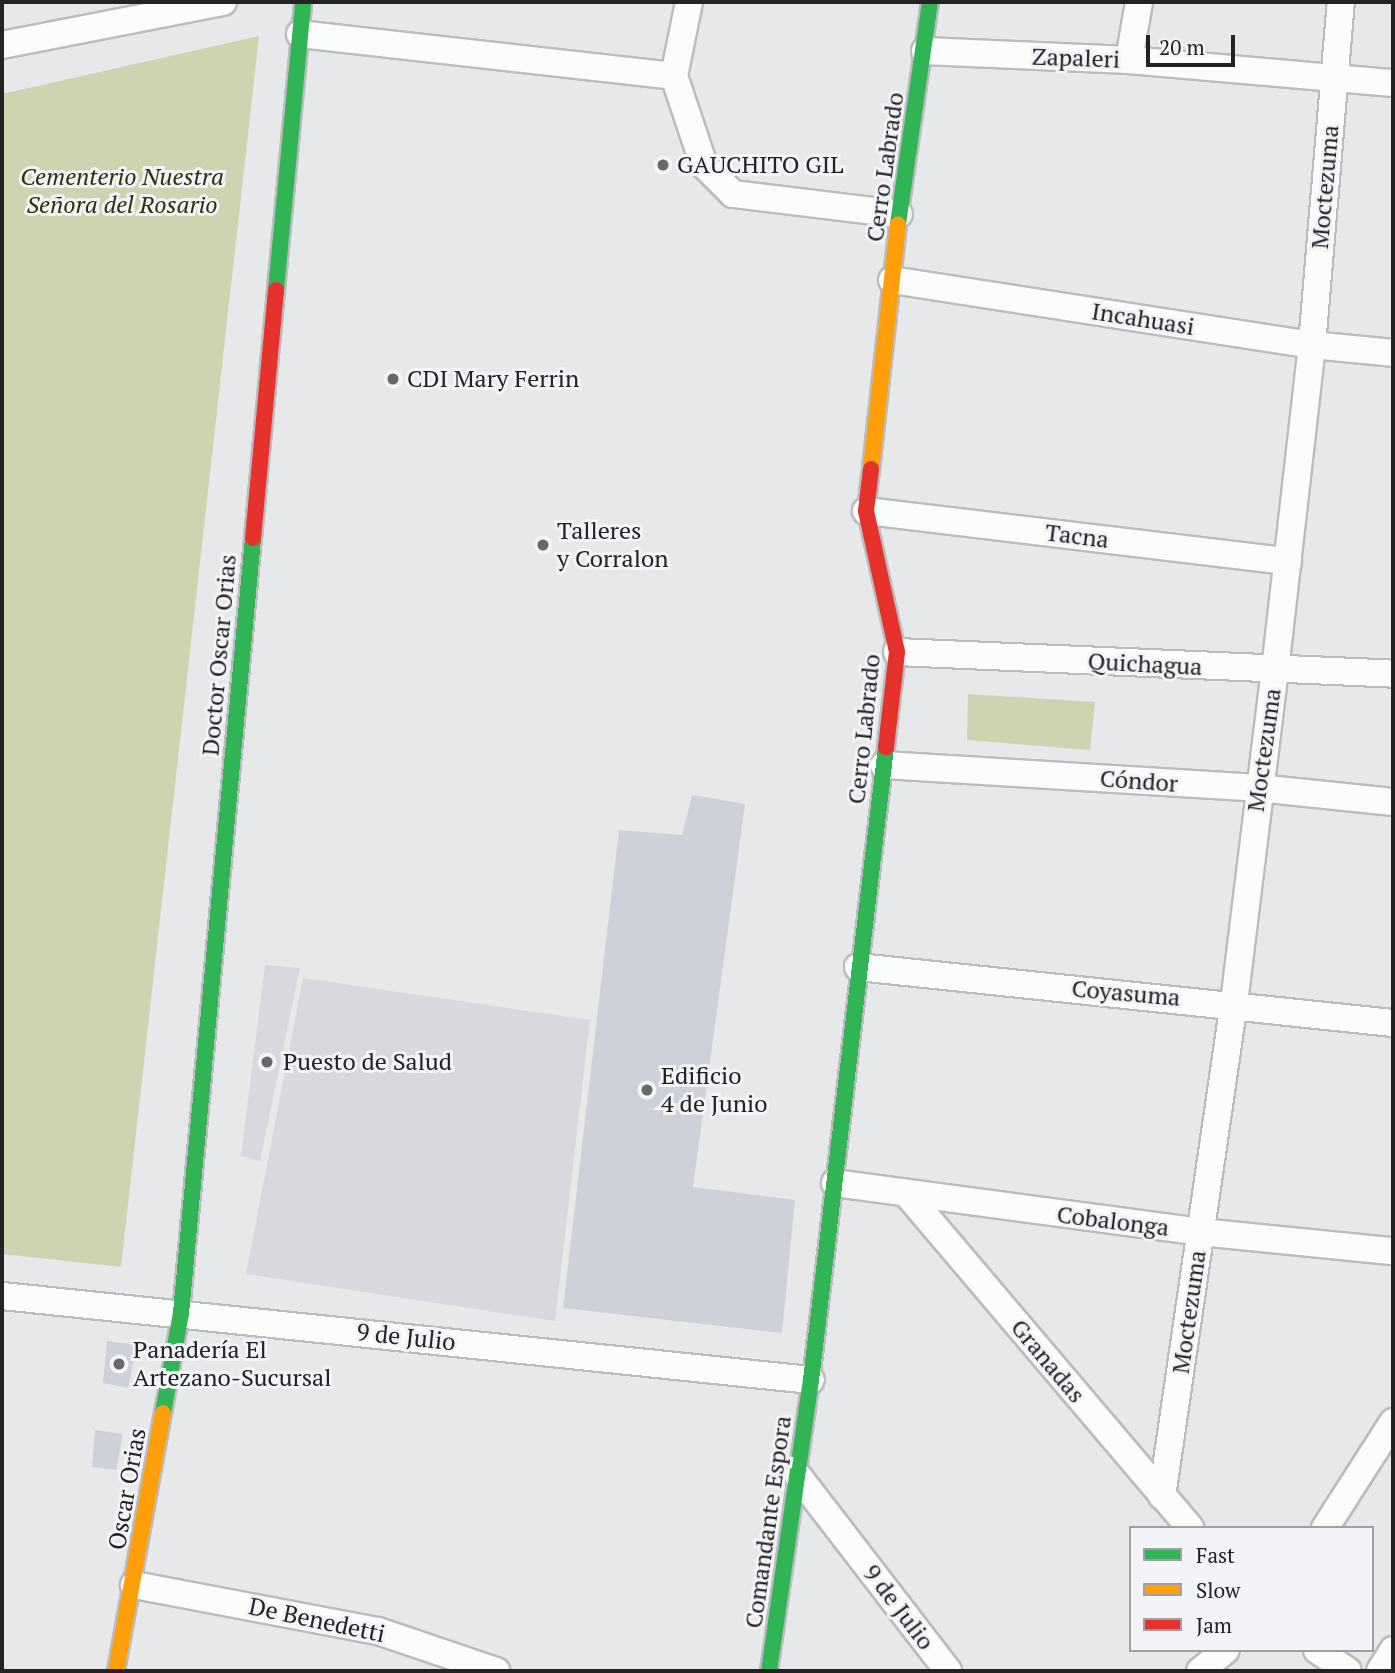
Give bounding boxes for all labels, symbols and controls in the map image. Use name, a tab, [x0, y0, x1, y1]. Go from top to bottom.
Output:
scale bar	[1150, 21, 1239, 65]
text: 20 m	[1159, 33, 1205, 61]
street label: Zapaleri	[1031, 42, 1121, 74]
street label: Cerro Labrado	[860, 90, 910, 244]
street label: Moctezuma	[1305, 124, 1345, 250]
place label: GAUCHITO GIL	[677, 151, 843, 179]
marker: GAUCHITO GIL	[655, 157, 671, 173]
park label: Cementerio Nuestra Señora del Rosario	[20, 163, 224, 219]
street label: Incahuasi	[1090, 297, 1196, 341]
place label: CDI Mary Ferrin	[407, 365, 579, 393]
marker: CDI Mary Ferrin	[385, 371, 401, 387]
place label: Talleres y Corralon	[557, 517, 668, 573]
street label: Tacna	[1044, 518, 1110, 554]
marker: Talleres y Corralon	[535, 537, 551, 553]
street label: Doctor Oscar Orias	[196, 553, 242, 757]
street label: Quichagua	[1087, 647, 1203, 681]
street label: Cerro Labrado	[842, 653, 886, 805]
street label: Moctezuma	[1241, 686, 1287, 814]
street label: Cóndor	[1099, 764, 1179, 798]
street label: Coyasuma	[1070, 974, 1182, 1012]
place label: Puesto de Salud	[283, 1048, 452, 1076]
marker: Puesto de Salud	[257, 1052, 277, 1072]
place label: Edificio 4 de Junio	[661, 1062, 768, 1118]
marker: Edificio 4 de Junio	[639, 1082, 655, 1098]
street label: Cobalonga	[1055, 1200, 1171, 1242]
street label: Moctezuma	[1166, 1248, 1212, 1376]
street label: Granadas	[1005, 1313, 1091, 1409]
street label: 9 de Julio	[355, 1317, 457, 1357]
place label: Panadería El Artezano-Sucursal	[133, 1336, 331, 1392]
marker: Panadería El Artezano-Sucursal	[111, 1356, 127, 1372]
street label: Comandante Espora	[739, 1414, 797, 1630]
street label: Oscar Orias	[102, 1426, 152, 1552]
legend	[1129, 1526, 1374, 1652]
text: Fast	[1196, 1541, 1235, 1569]
street label: 9 de Julio	[858, 1559, 940, 1655]
text: Slow	[1196, 1576, 1240, 1604]
street label: De Benedetti	[246, 1592, 388, 1648]
text: Jam	[1196, 1611, 1232, 1639]

